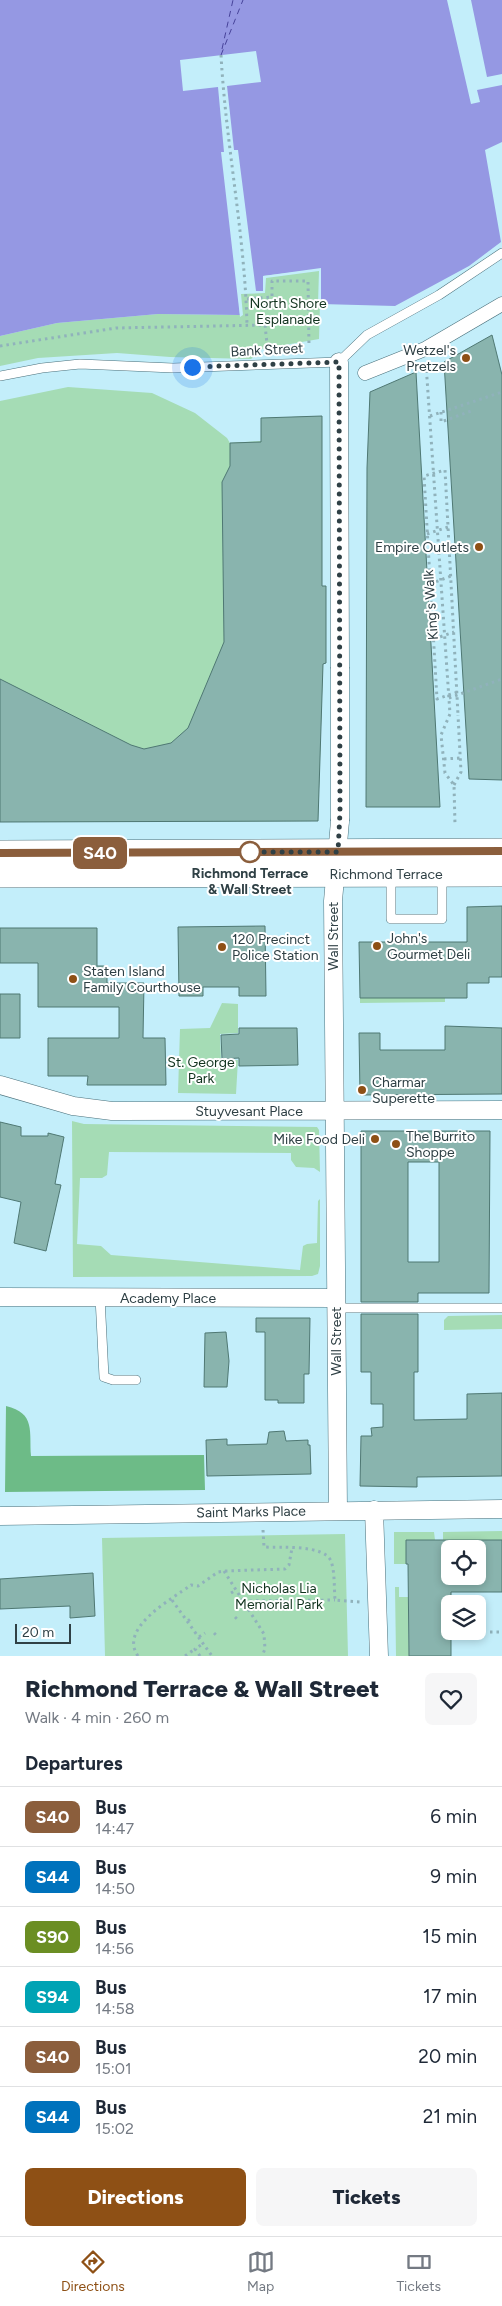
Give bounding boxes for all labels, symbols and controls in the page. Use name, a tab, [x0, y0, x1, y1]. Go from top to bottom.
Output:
park label: North Shore Esplanade	[249, 295, 327, 328]
street label: Bank Street	[230, 340, 304, 360]
place label: Wetzel's Pretzels	[403, 342, 456, 375]
marker: Wetzel's Pretzels	[460, 352, 472, 364]
your location	[180, 355, 205, 380]
place label: Empire Outlets	[375, 539, 469, 556]
marker: Empire Outlets	[473, 541, 485, 553]
street label: King's Walk	[420, 569, 442, 641]
line badge: S40	[71, 837, 129, 869]
marker: Richmond Terrace & Wall Street	[239, 841, 261, 863]
text: S40	[83, 842, 117, 864]
place label: Richmond Terrace & Wall Street	[192, 865, 309, 898]
street label: Richmond Terrace	[329, 866, 443, 883]
street label: Wall Street	[325, 902, 342, 970]
place label: John's Gourmet Deli	[387, 930, 470, 963]
place label: 120 Precinct Police Station	[232, 931, 319, 964]
marker: John's Gourmet Deli	[371, 940, 383, 952]
marker: 120 Precinct Police Station	[216, 941, 228, 953]
place label: Staten Island Family Courthouse	[83, 963, 201, 996]
marker: Staten Island Family Courthouse	[67, 973, 79, 985]
park label: St. George Park	[167, 1054, 235, 1087]
place label: Charmar Superette	[372, 1074, 435, 1107]
marker: Charmar Superette	[356, 1084, 368, 1096]
street label: Stuyvesant Place	[195, 1103, 303, 1120]
place label: The Burrito Shoppe	[406, 1128, 475, 1161]
place label: Mike Food Deli	[273, 1131, 365, 1148]
marker: Mike Food Deli	[369, 1133, 381, 1145]
marker: The Burrito Shoppe	[390, 1138, 402, 1150]
street label: Academy Place	[120, 1290, 216, 1307]
street label: Wall Street	[328, 1307, 345, 1375]
street label: Saint Marks Place	[196, 1503, 306, 1521]
map controls	[441, 1540, 486, 1640]
button: locate	[441, 1540, 486, 1585]
park label: Nicholas Lia Memorial Park	[235, 1580, 323, 1613]
button: layers	[441, 1595, 486, 1640]
scale bar	[15, 1621, 71, 1644]
text: 20 m	[22, 1624, 54, 1641]
button: heart	[425, 1673, 477, 1725]
text: Richmond Terrace & Wall Street	[25, 1674, 379, 1703]
text: Walk · 4 min · 260 m	[25, 1708, 169, 1727]
text: Departures	[25, 1752, 123, 1775]
text: Bus	[95, 1796, 126, 1819]
text: 6 min	[430, 1805, 477, 1828]
text: S40	[36, 1806, 69, 1828]
text: 14:47	[95, 1819, 134, 1838]
text: Bus	[95, 1856, 126, 1879]
text: 9 min	[430, 1865, 477, 1888]
text: S44	[36, 1866, 69, 1888]
text: 14:50	[95, 1879, 135, 1898]
text: Bus	[95, 1916, 126, 1939]
text: 15 min	[422, 1925, 477, 1948]
text: S90	[36, 1926, 69, 1948]
text: 14:56	[95, 1939, 134, 1958]
text: Bus	[95, 1976, 126, 1999]
text: 17 min	[423, 1985, 477, 2008]
text: S94	[36, 1986, 69, 2008]
text: 14:58	[95, 1999, 135, 2018]
text: Bus	[95, 2036, 126, 2059]
text: 20 min	[418, 2045, 477, 2068]
text: S40	[36, 2046, 69, 2068]
text: 15:01	[95, 2059, 132, 2078]
text: Bus	[95, 2096, 126, 2119]
text: 21 min	[423, 2105, 477, 2128]
text: S44	[36, 2106, 69, 2128]
text: 15:02	[95, 2119, 134, 2138]
button: Directions	[25, 2168, 246, 2226]
button: Tickets	[256, 2168, 477, 2226]
tab: Directions	[61, 2248, 125, 2295]
tab: Map	[247, 2248, 275, 2295]
tab: Tickets	[396, 2248, 441, 2295]

